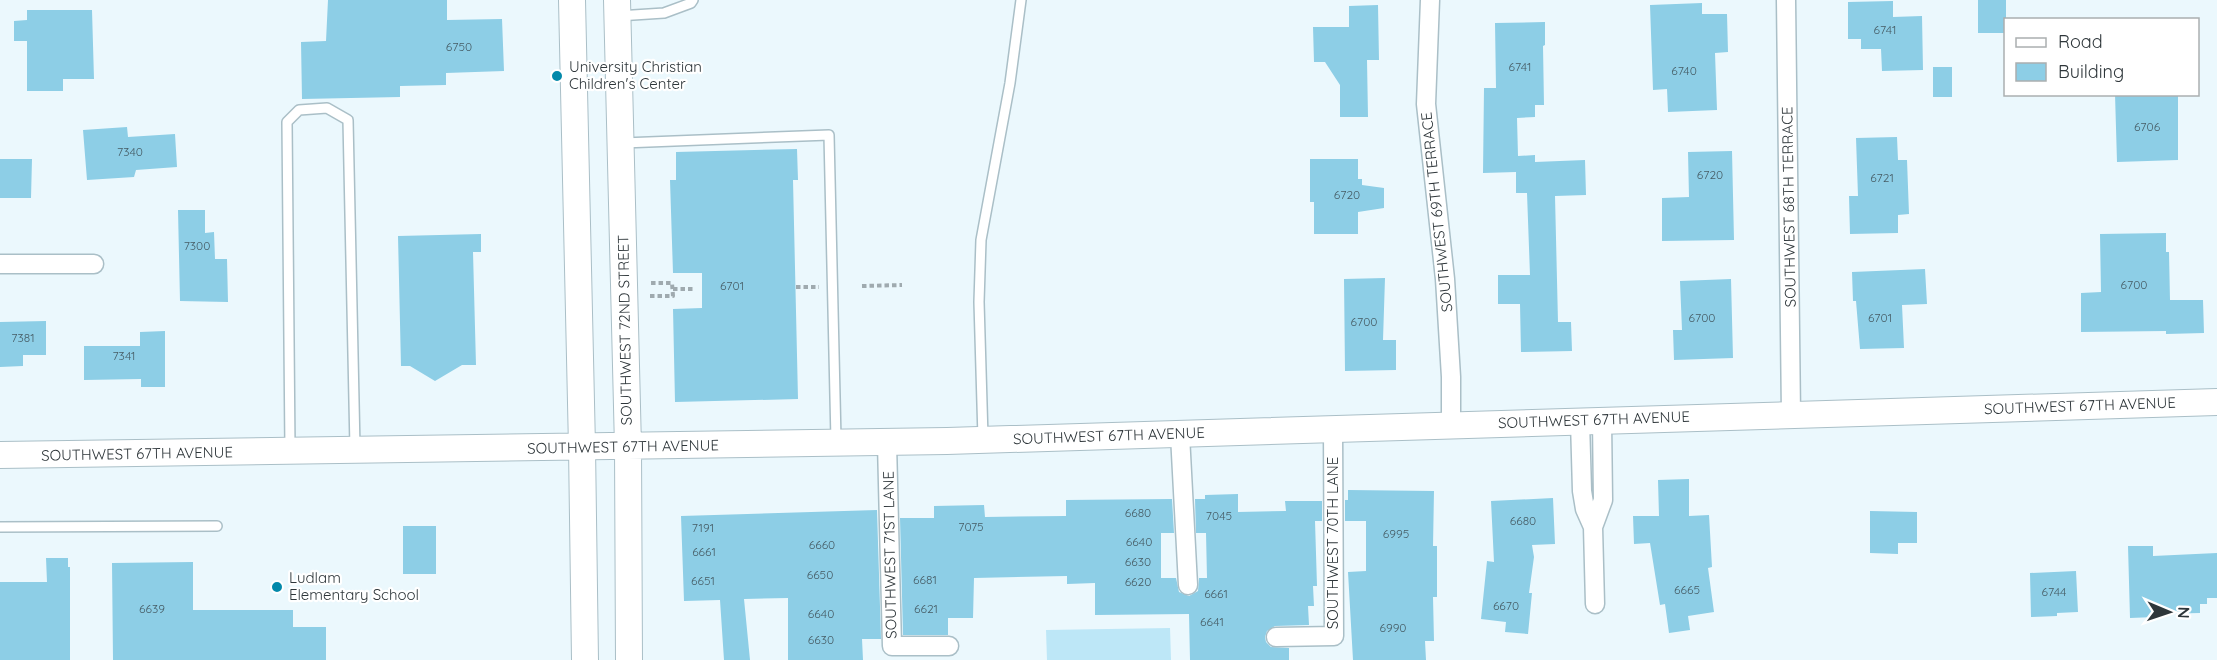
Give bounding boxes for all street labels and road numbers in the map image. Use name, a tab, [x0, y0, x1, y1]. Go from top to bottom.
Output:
street label: SOUTHWEST 68TH TERRACE	[1777, 106, 1800, 308]
street label: SOUTHWEST 69TH TERRACE	[1417, 111, 1456, 313]
street label: SOUTHWEST 72ND STREET	[613, 235, 636, 425]
street label: SOUTHWEST 67TH AVENUE	[1984, 393, 2176, 418]
street label: SOUTHWEST 67TH AVENUE	[1498, 407, 1690, 432]
street label: SOUTHWEST 67TH AVENUE	[1013, 423, 1205, 448]
street label: SOUTHWEST 67TH AVENUE	[527, 435, 719, 458]
street label: SOUTHWEST 67TH AVENUE	[41, 442, 233, 465]
street label: SOUTHWEST 70TH LANE	[1323, 457, 1342, 629]
street label: SOUTHWEST 71ST LANE	[879, 471, 900, 639]

